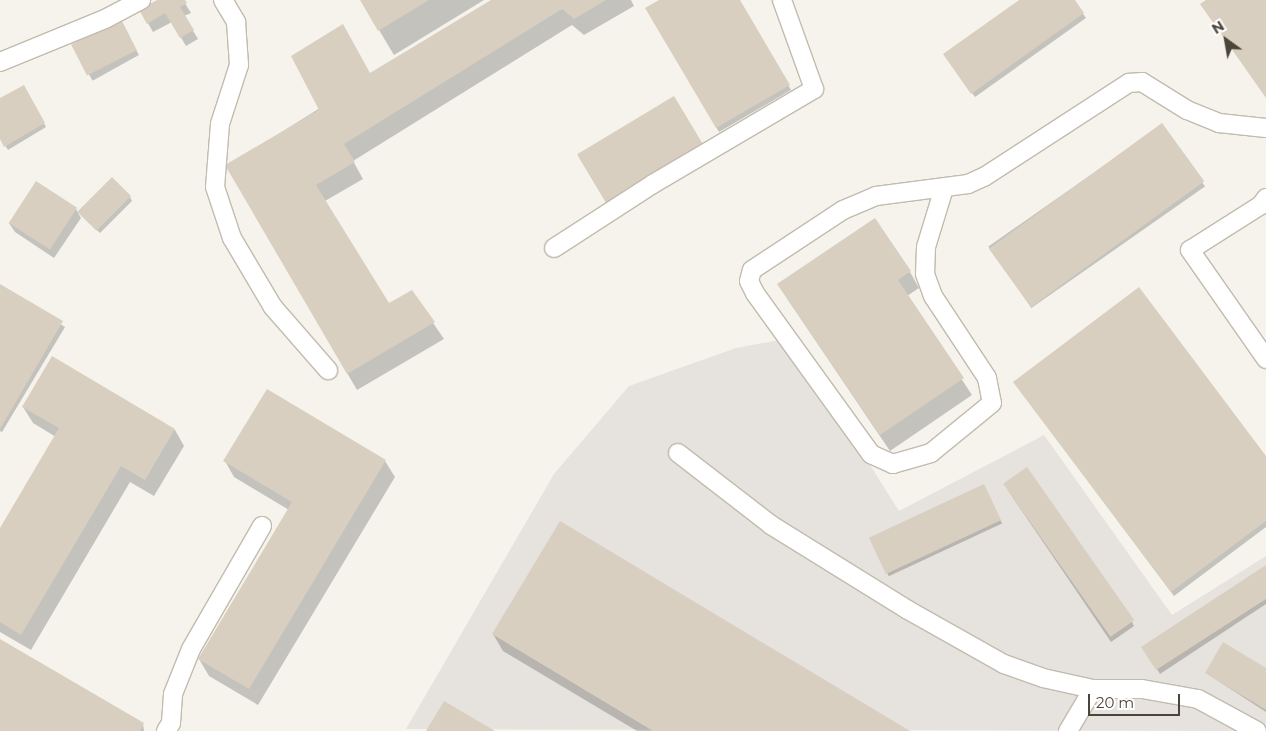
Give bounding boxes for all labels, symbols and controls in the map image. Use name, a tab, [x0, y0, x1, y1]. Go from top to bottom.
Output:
north arrow	[1201, 15, 1251, 65]
text: N	[1208, 17, 1228, 38]
scale bar	[1091, 684, 1184, 716]
text: 20 m	[1096, 693, 1134, 712]

